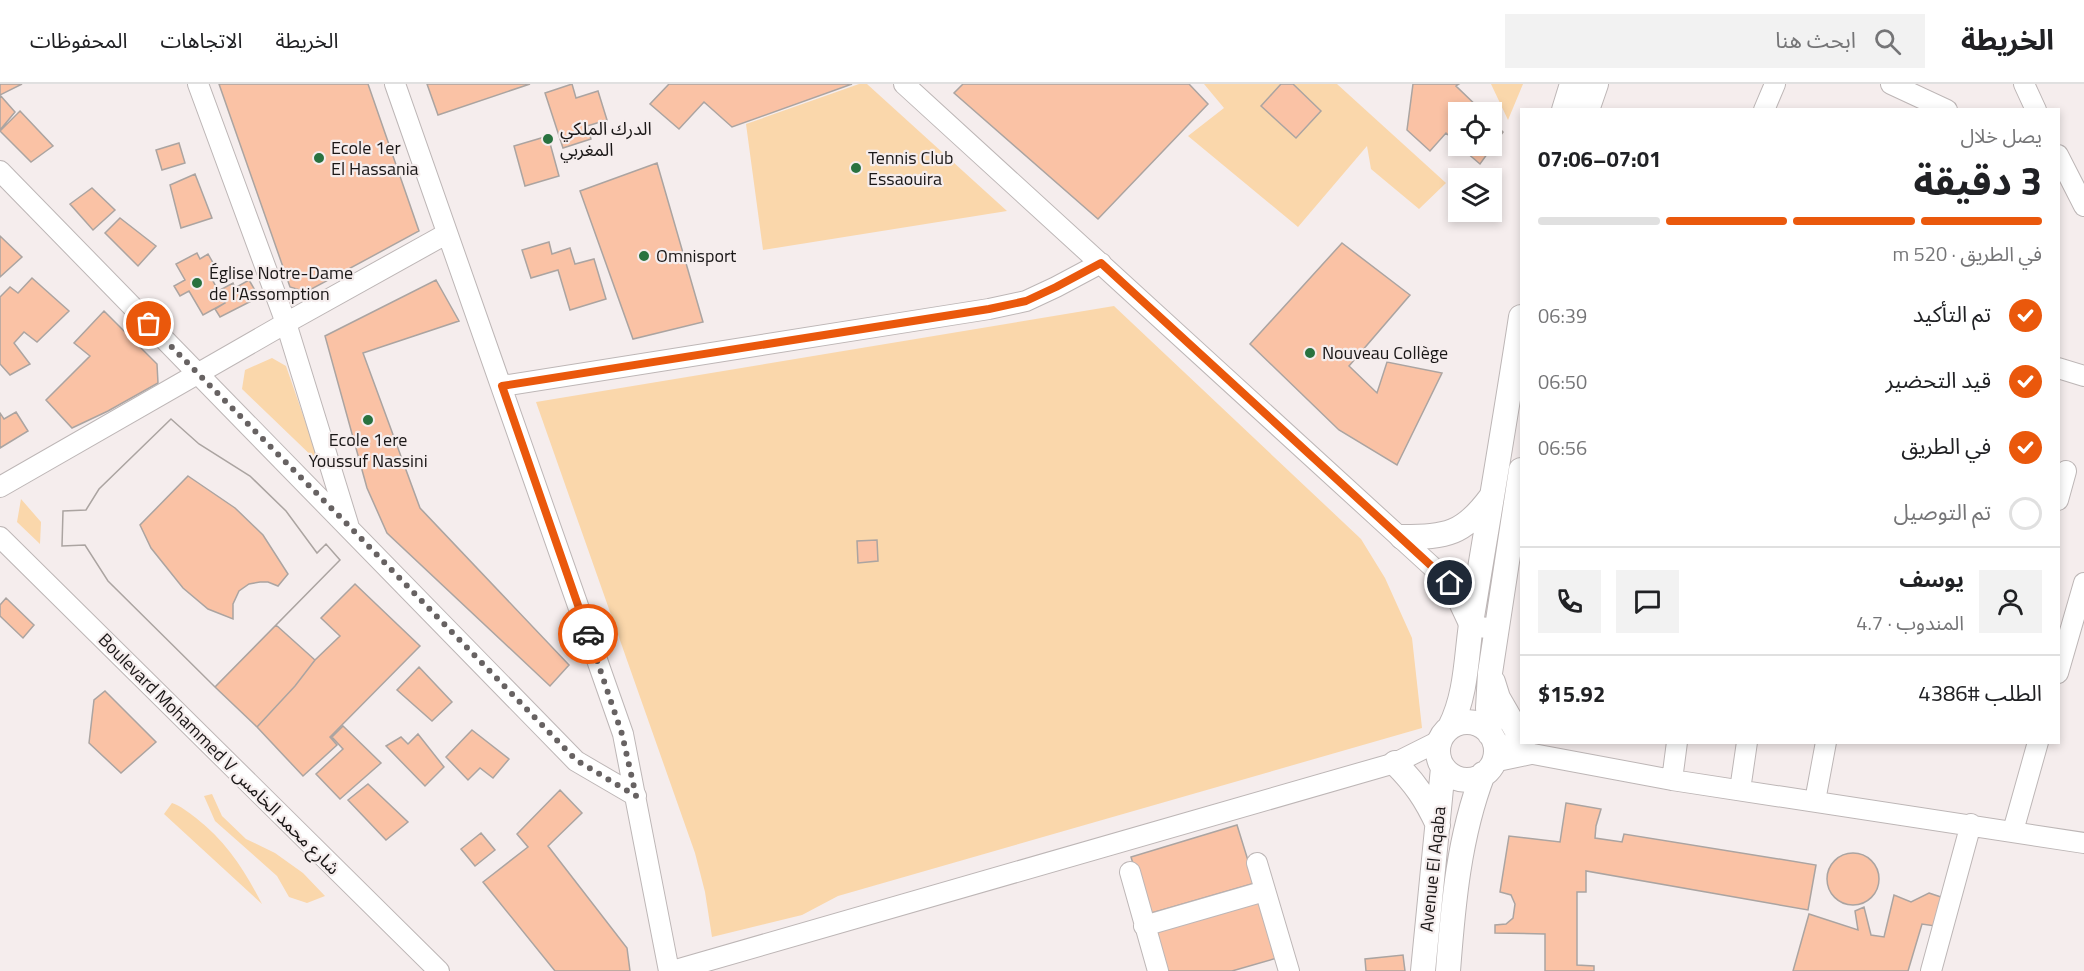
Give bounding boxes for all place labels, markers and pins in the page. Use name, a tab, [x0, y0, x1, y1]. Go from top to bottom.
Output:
place label: الدرك الملكي المغربي	[560, 115, 652, 163]
marker: الدرك الملكي المغربي	[541, 132, 555, 146]
place label: Ecole 1er El Hassania	[331, 134, 419, 182]
place label: Tennis Club Essaouira	[868, 144, 954, 192]
marker: Ecole 1er El Hassania	[312, 151, 326, 165]
marker: Tennis Club Essaouira	[849, 161, 863, 175]
place label: Omnisport	[656, 242, 737, 269]
marker: Omnisport	[637, 249, 651, 263]
place label: Église Notre-Dame de l'Assomption	[209, 259, 353, 307]
marker: Église Notre-Dame de l'Assomption	[190, 276, 204, 290]
pin	[123, 298, 174, 349]
place label: Nouveau Collège	[1322, 339, 1448, 366]
marker: Nouveau Collège	[1303, 346, 1317, 360]
marker: Ecole 1ere Youssuf Nassini	[361, 413, 375, 427]
place label: Ecole 1ere Youssuf Nassini	[308, 426, 428, 474]
pin	[1424, 557, 1475, 608]

